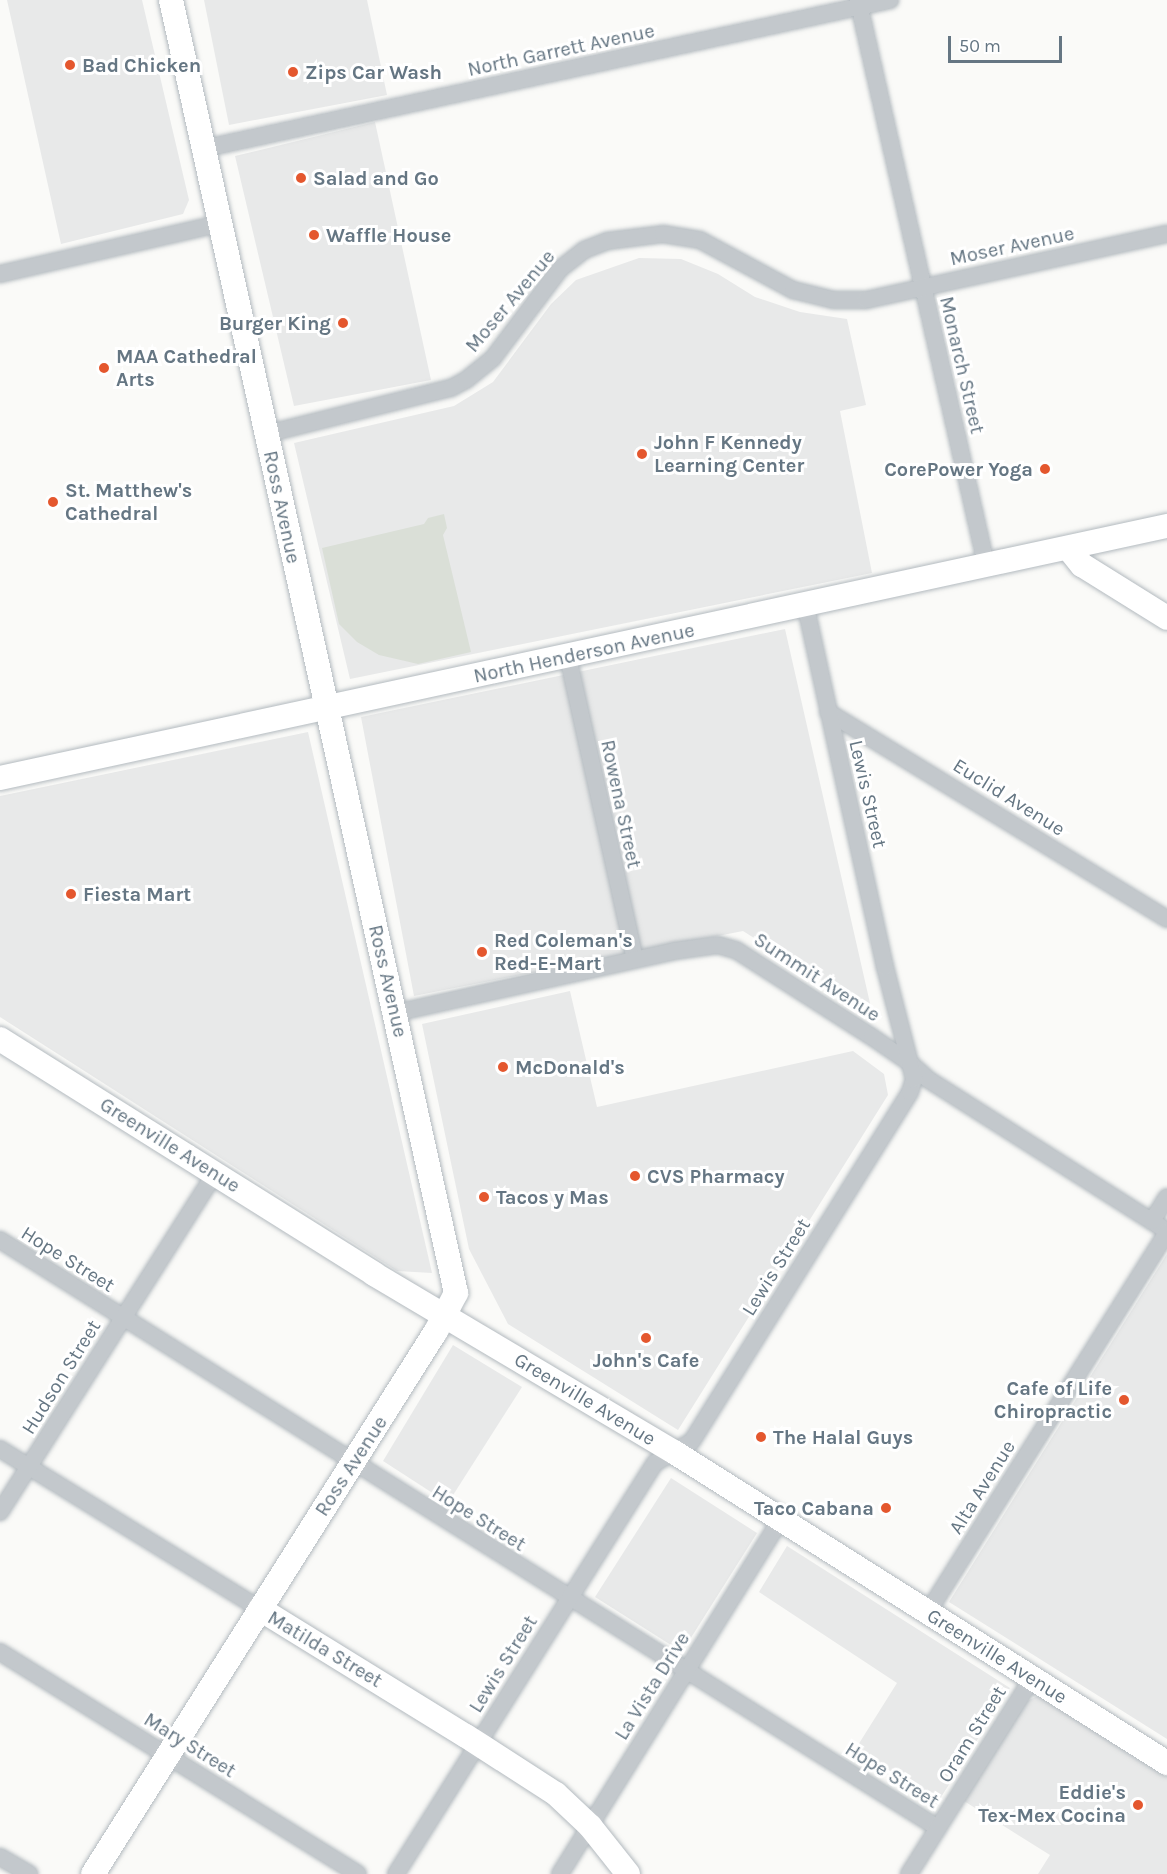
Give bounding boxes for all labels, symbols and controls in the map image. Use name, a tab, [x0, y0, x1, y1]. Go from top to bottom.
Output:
street label: North Garrett Avenue	[465, 18, 657, 82]
scale bar	[951, 24, 1065, 62]
text: 50 m	[959, 35, 1001, 57]
place label: Bad Chicken	[82, 53, 201, 77]
marker: Bad Chicken	[63, 58, 77, 72]
place label: Zips Car Wash	[305, 60, 442, 84]
marker: Zips Car Wash	[286, 65, 300, 79]
place label: Salad and Go	[313, 166, 439, 190]
marker: Salad and Go	[294, 171, 308, 185]
street label: Moser Avenue	[948, 221, 1076, 271]
place label: Waffle House	[326, 223, 451, 247]
marker: Waffle House	[307, 228, 321, 242]
street label: Moser Avenue	[460, 245, 560, 357]
street label: Monarch Street	[935, 294, 989, 436]
place label: Burger King	[219, 311, 331, 335]
marker: Burger King	[336, 316, 350, 330]
place label: MAA Cathedral Arts	[116, 344, 257, 391]
marker: MAA Cathedral Arts	[97, 361, 111, 375]
place label: John F Kennedy Learning Center	[654, 430, 804, 477]
marker: John F Kennedy Learning Center	[635, 447, 649, 461]
street label: Ross Avenue	[258, 448, 306, 566]
place label: CorePower Yoga	[884, 457, 1033, 481]
marker: CorePower Yoga	[1038, 462, 1052, 476]
place label: St. Matthew's Cathedral	[65, 478, 192, 525]
marker: St. Matthew's Cathedral	[46, 495, 60, 509]
street label: North Henderson Avenue	[471, 618, 697, 688]
street label: Rowena Street	[596, 738, 646, 870]
street label: Lewis Street	[844, 738, 892, 850]
street label: Euclid Avenue	[949, 753, 1069, 841]
place label: Fiesta Mart	[83, 882, 191, 906]
marker: Fiesta Mart	[64, 887, 78, 901]
street label: Ross Avenue	[363, 922, 413, 1040]
street label: Summit Avenue	[749, 927, 885, 1027]
place label: Red Coleman's Red-E-Mart	[494, 928, 633, 975]
marker: Red Coleman's Red-E-Mart	[475, 945, 489, 959]
place label: McDonald's	[515, 1055, 625, 1079]
marker: McDonald's	[496, 1060, 510, 1074]
street label: Greenville Avenue	[95, 1092, 245, 1198]
place label: CVS Pharmacy	[647, 1164, 784, 1188]
marker: CVS Pharmacy	[628, 1169, 642, 1183]
place label: Tacos y Mas	[496, 1185, 609, 1209]
marker: Tacos y Mas	[477, 1190, 491, 1204]
street label: Lewis Street	[737, 1214, 815, 1320]
street label: Hope Street	[17, 1221, 119, 1297]
street label: Hudson Street	[16, 1315, 106, 1439]
marker: John's Cafe	[639, 1331, 653, 1345]
street label: Greenville Avenue	[510, 1347, 660, 1451]
place label: John's Cafe	[593, 1348, 699, 1372]
place label: Cafe of Life Chiropractic	[994, 1376, 1112, 1423]
marker: Cafe of Life Chiropractic	[1117, 1393, 1131, 1407]
street label: Ross Avenue	[310, 1411, 392, 1521]
place label: The Halal Guys	[773, 1425, 913, 1449]
marker: The Halal Guys	[754, 1430, 768, 1444]
street label: Alta Avenue	[944, 1436, 1020, 1538]
street label: Hope Street	[428, 1480, 530, 1556]
place label: Taco Cabana	[754, 1496, 874, 1520]
marker: Taco Cabana	[879, 1501, 893, 1515]
street label: Greenville Avenue	[922, 1603, 1072, 1709]
street label: Matilda Street	[263, 1605, 387, 1693]
street label: Lewis Street	[464, 1611, 542, 1717]
street label: La Vista Drive	[609, 1628, 695, 1744]
street label: Oram Street	[933, 1681, 1011, 1787]
street label: Mary Street	[139, 1707, 241, 1783]
street label: Hope Street	[841, 1737, 943, 1813]
place label: Eddie's Tex-Mex Cocina	[978, 1781, 1126, 1828]
marker: Eddie's Tex-Mex Cocina	[1131, 1798, 1145, 1812]

